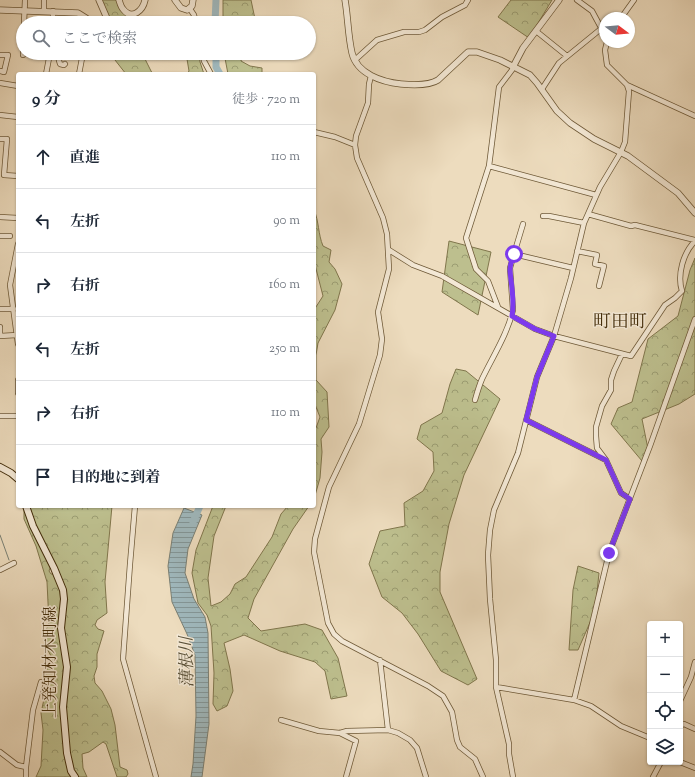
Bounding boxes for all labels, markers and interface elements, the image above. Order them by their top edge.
north arrow [599,12,635,48]
search box [16,16,316,60]
icon: search [30,27,52,49]
text: ここで検索 [62,29,137,50]
text: 9 分 [32,88,61,112]
text: 徒歩 · 720 m [232,91,300,109]
icon: ahead [32,146,54,168]
text: 直進 [70,148,100,169]
text: 110 m [271,148,300,166]
icon: left [32,210,54,232]
text: 左折 [70,212,100,233]
text: 90 m [273,212,300,230]
route start [505,245,523,263]
icon: right [32,274,54,296]
text: 右折 [70,276,100,297]
text: 160 m [269,276,300,294]
district label: 町田町 [593,310,647,336]
icon: left [32,338,54,360]
text: 左折 [70,340,100,361]
text: 250 m [269,340,300,358]
icon: right [32,402,54,424]
text: 右折 [70,404,100,425]
text: 110 m [271,404,300,422]
icon: arrive [32,466,54,488]
text: 目的地に到着 [70,468,160,489]
route end [600,544,618,562]
street label: 上発知材木町線 [40,606,63,718]
map controls [647,621,683,765]
button: + [647,621,683,657]
water label: 薄根川 [176,634,200,688]
button: − [647,657,683,693]
button: locate [647,693,683,729]
button: layers [647,729,683,765]

